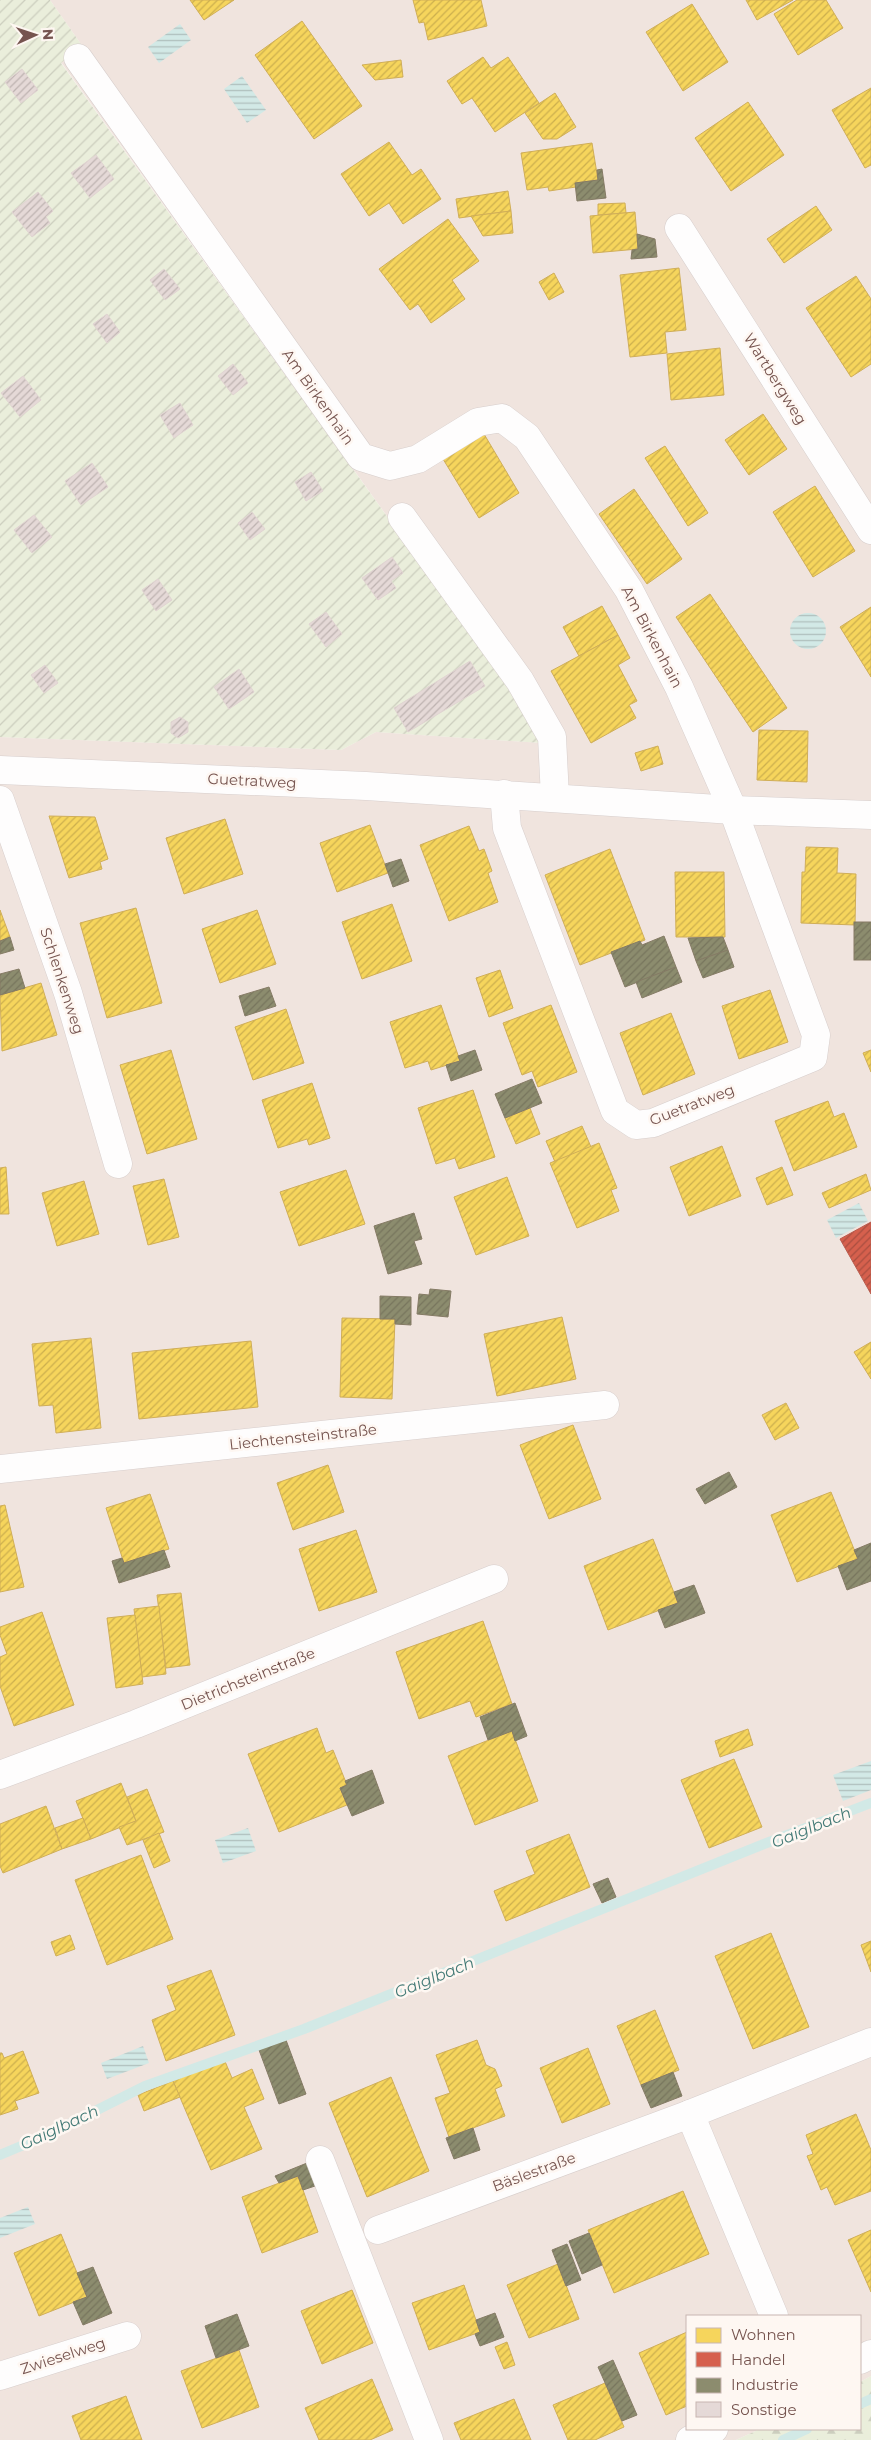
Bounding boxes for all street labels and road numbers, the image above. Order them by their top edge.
street label: Wartbergweg [740,329,811,428]
street label: Am Birkenhain [278,345,359,448]
street label: Am Birkenhain [618,582,687,691]
street label: Guetratweg [207,769,297,792]
street label: Schlenkenweg [36,925,89,1037]
street label: Guetratweg [647,1080,737,1129]
street label: Liechtensteinstraße [228,1419,378,1454]
street label: Dietrichsteinstraße [178,1643,318,1714]
street label: Bäslestraße [490,2148,578,2195]
street label: Zwieselweg [18,2333,108,2378]

